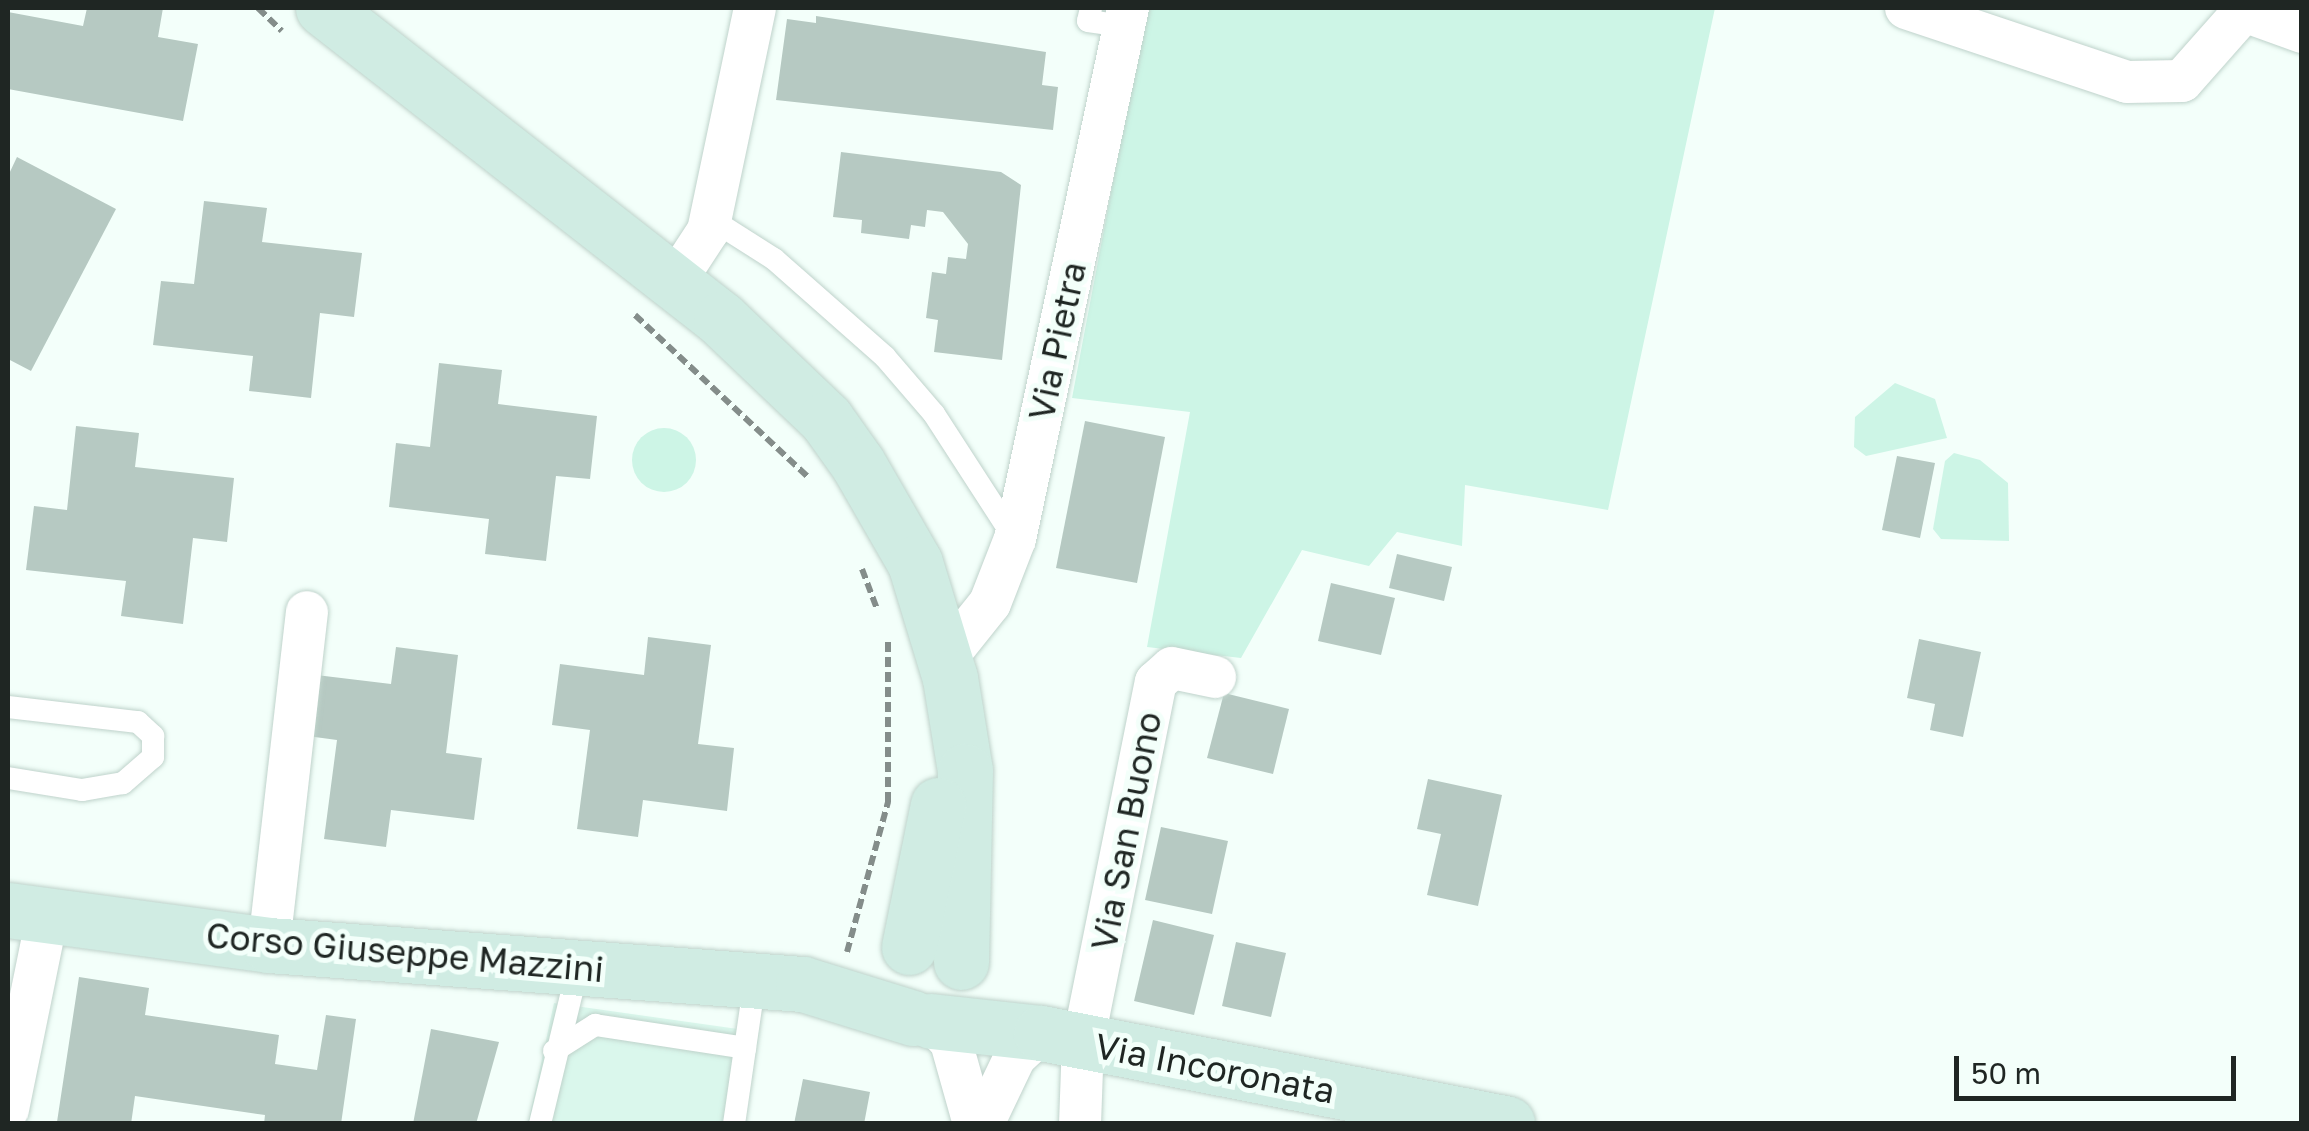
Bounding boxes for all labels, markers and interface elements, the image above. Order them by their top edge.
street label: Via Pietra [1020,258,1094,424]
street label: Via San Buono [1082,708,1170,954]
street label: Corso Giuseppe Mazzini [204,914,606,990]
street label: Via Incoronata [1092,1024,1338,1112]
scale bar [1959,1036,2242,1098]
text: 50 m [1971,1055,2041,1091]

